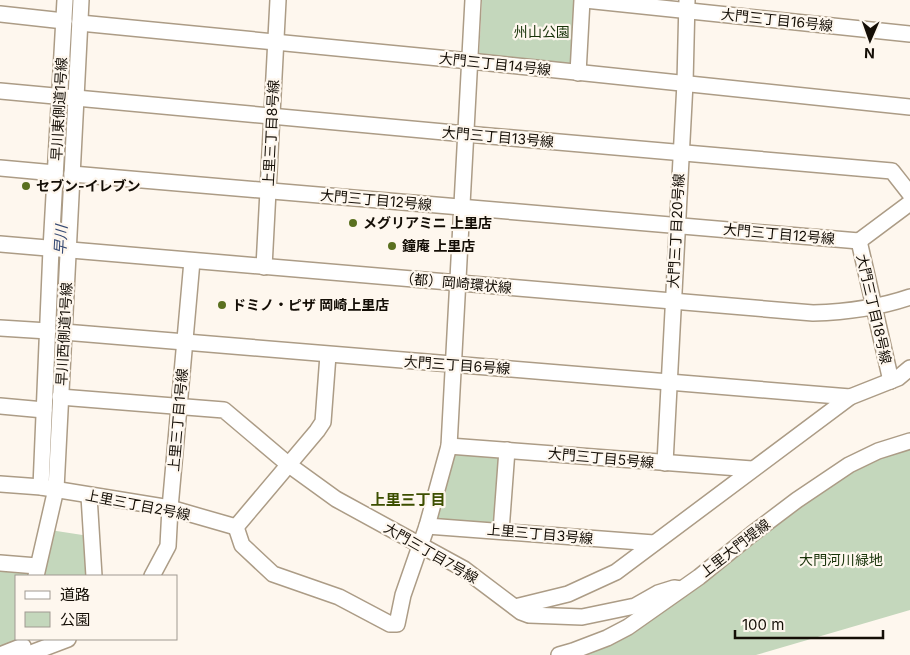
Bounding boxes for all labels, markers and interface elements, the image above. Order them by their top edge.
street label: 大門三丁目16号線 [720,5,834,34]
north arrow [845,15,895,65]
park label: 州山公園 [514,23,570,40]
text: N [864,45,875,62]
street label: 大門三丁目14号線 [438,49,552,78]
street label: 早川東側道1号線 [47,57,70,161]
street label: 上里三丁目8号線 [259,79,282,187]
street label: 大門三丁目13号線 [441,123,555,150]
street label: 大門三丁目20号線 [664,173,687,289]
place label: セブン-イレブン [36,177,141,194]
marker: セブン-イレブン [20,180,32,192]
street label: 大門三丁目12号線 [319,186,433,213]
place label: メグリアミニ 上里店 [363,214,492,231]
marker: メグリアミニ 上里店 [347,217,359,229]
street label: 大門三丁目12号線 [722,220,836,247]
water label: 早川 [50,223,71,255]
place label: 鐘庵 上里店 [402,237,475,254]
marker: 鐘庵 上里店 [386,240,398,252]
street label: 大門三丁目18号線 [854,252,895,366]
street label: （都）岡崎環状線 [400,269,513,296]
street label: 早川西側道1号線 [52,282,75,386]
place label: ドミノ・ピザ 岡崎上里店 [232,296,389,313]
marker: ドミノ・ピザ 岡崎上里店 [216,299,228,311]
street label: 大門三丁目6号線 [403,352,511,377]
street label: 上里三丁目1号線 [165,368,190,472]
street label: 大門三丁目5号線 [547,444,655,471]
street label: 上里三丁目2号線 [84,486,192,523]
district label: 上里三丁目 [370,490,446,509]
street label: 上里大門堤線 [696,515,773,580]
street label: 大門三丁目7号線 [381,519,481,586]
street label: 上里三丁目3号線 [486,520,594,547]
park label: 大門河川緑地 [799,551,883,568]
legend [15,575,178,640]
text: 道路 [60,585,90,604]
scale bar [735,608,882,640]
text: 公園 [60,610,90,629]
text: 100 m [742,615,784,634]

